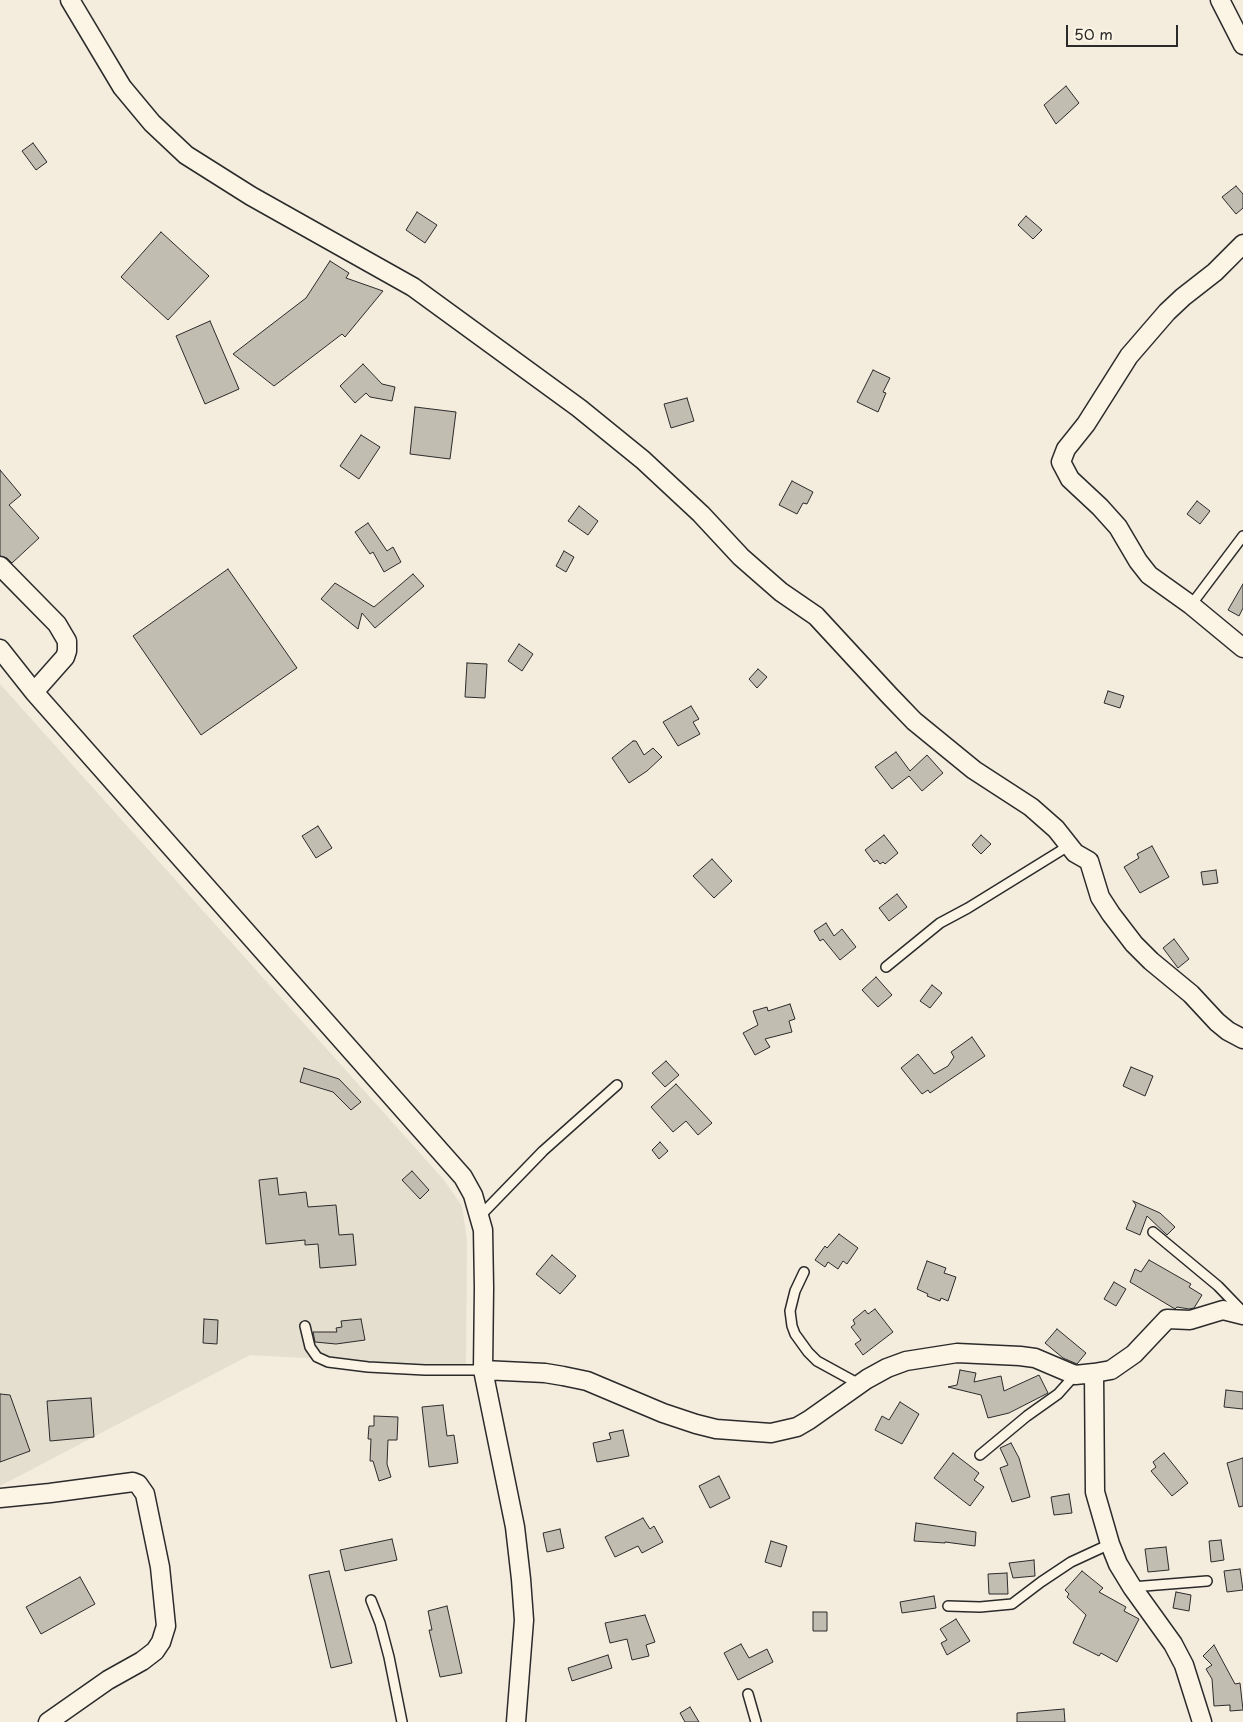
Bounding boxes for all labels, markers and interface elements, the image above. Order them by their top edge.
scale bar [1068,15,1180,47]
text: 50 m [1074,22,1113,45]

